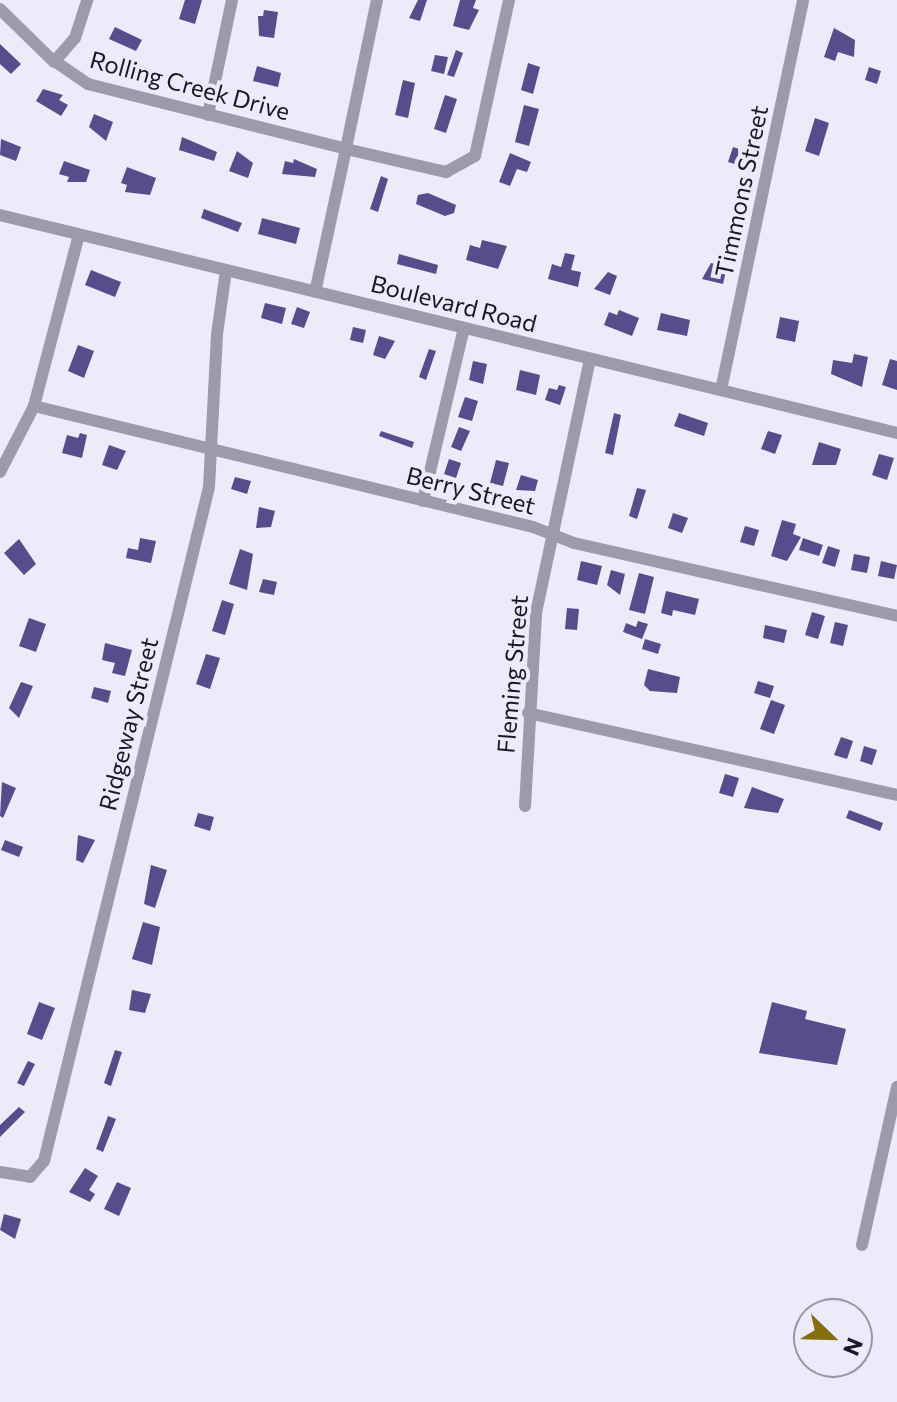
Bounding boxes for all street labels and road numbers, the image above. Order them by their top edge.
street label: Rolling Creek Drive [87,44,293,126]
street label: Timmons Street [709,102,773,280]
street label: Boulevard Road [368,268,540,338]
street label: Berry Street [403,460,539,520]
street label: Fleming Street [491,594,533,754]
street label: Ridgeway Street [93,634,163,814]

